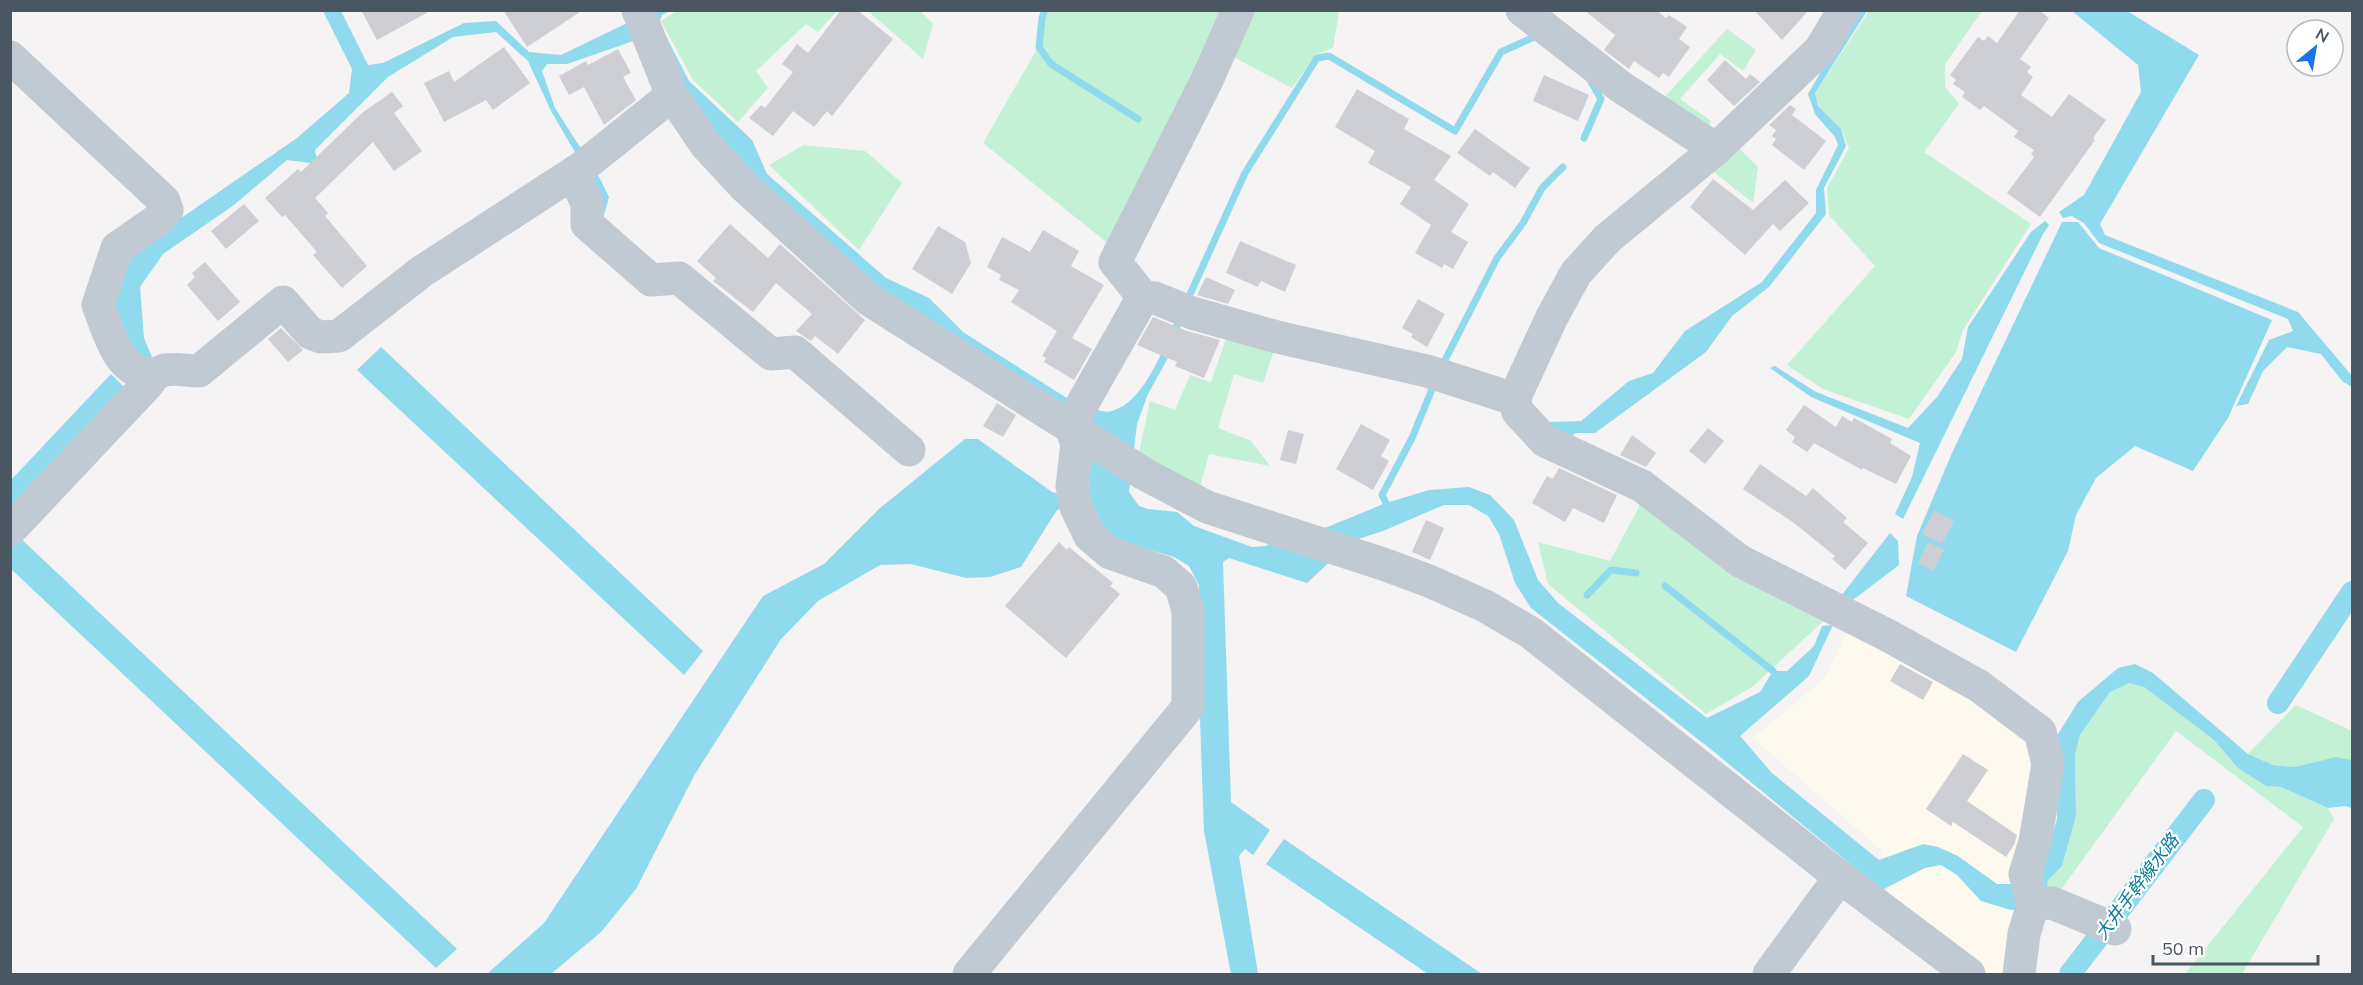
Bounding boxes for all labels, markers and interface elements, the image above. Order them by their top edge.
north arrow [2285,18,2345,78]
text: N [2312,23,2333,47]
water label: 大井手幹線水路 [2090,828,2185,944]
scale bar [2153,928,2318,966]
text: 50 m [2162,937,2204,960]

